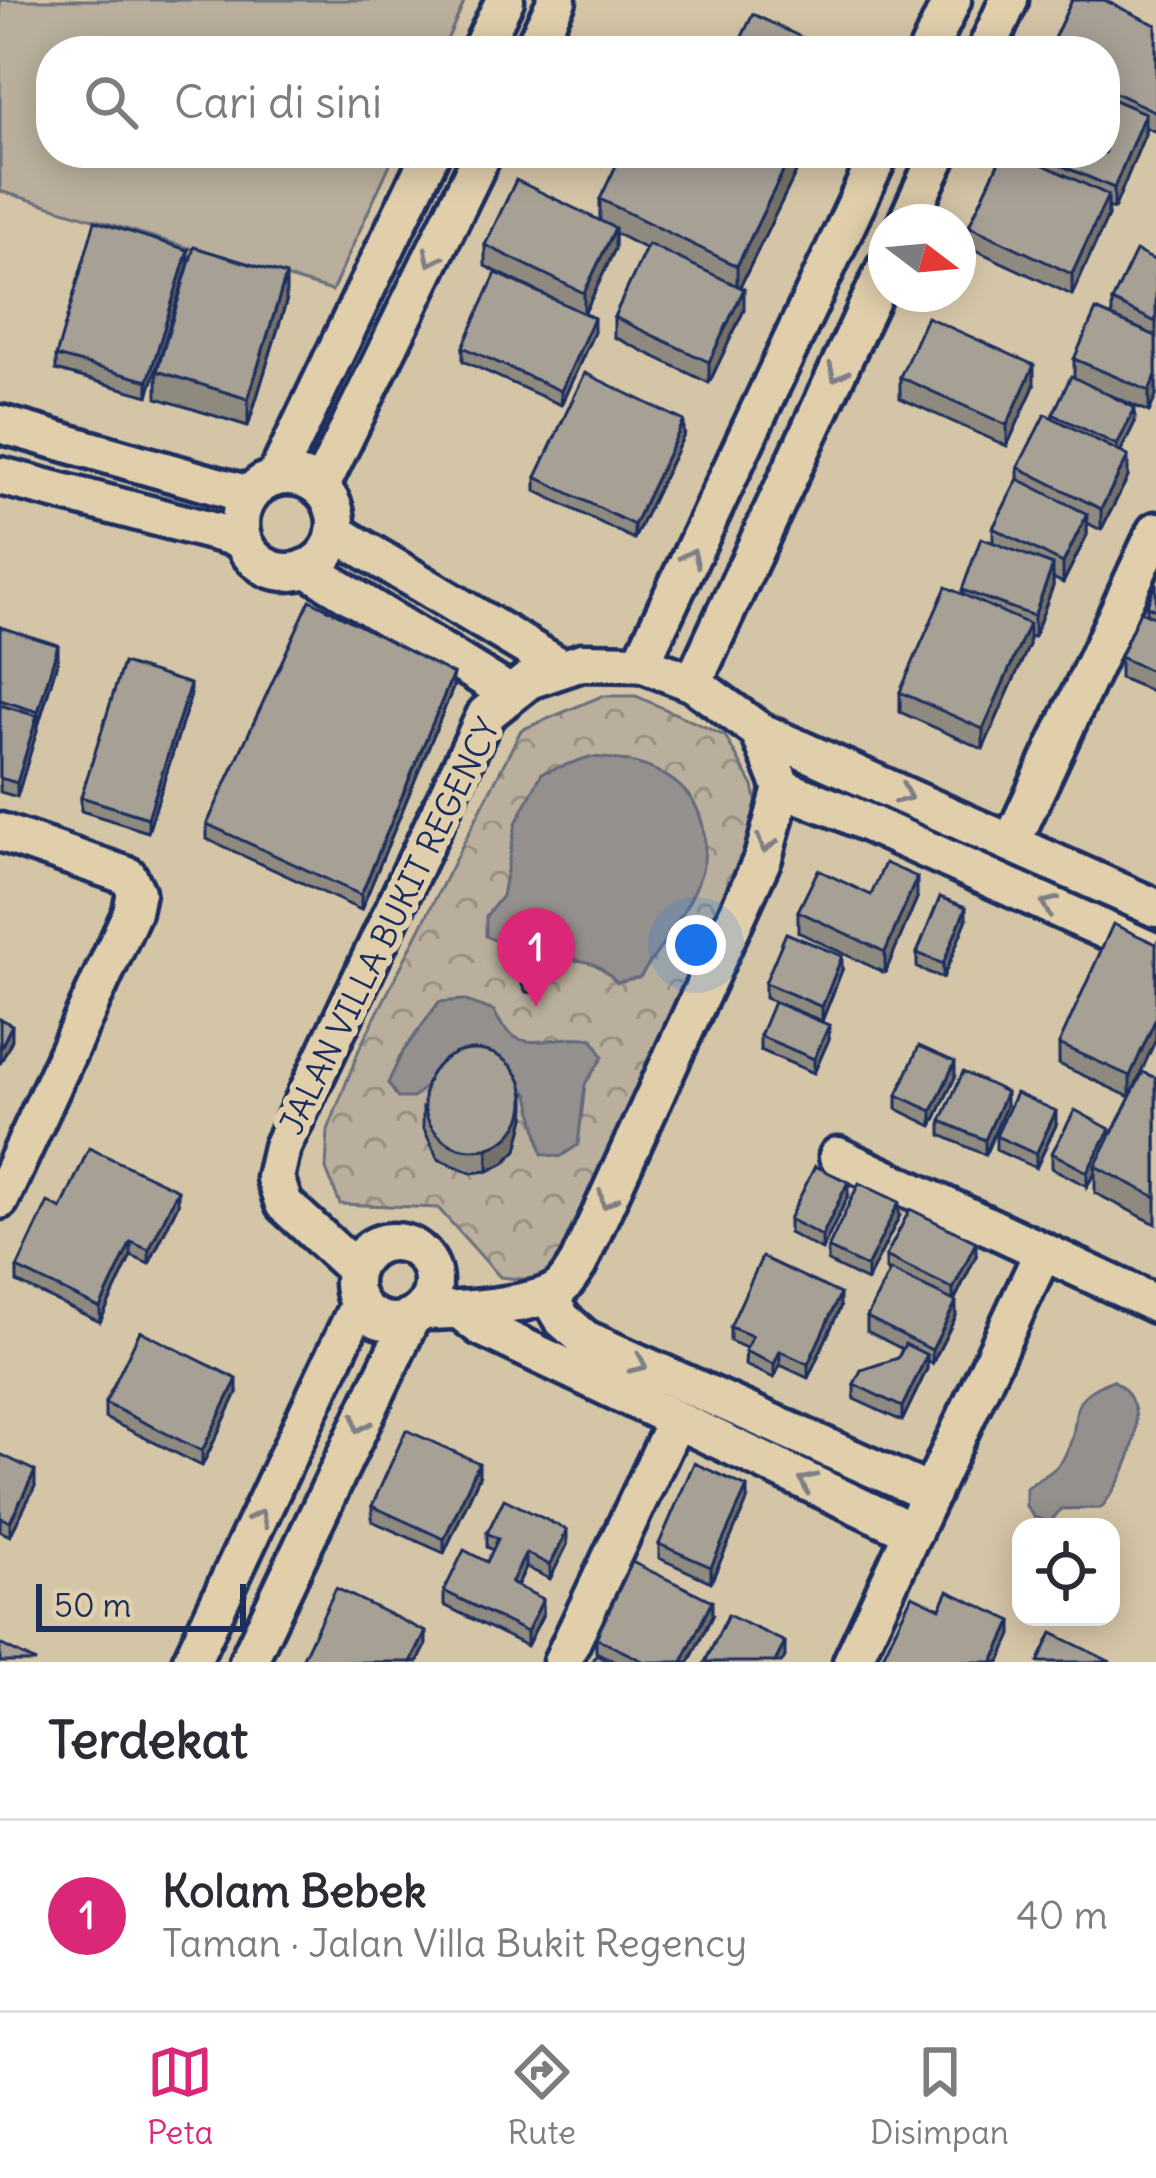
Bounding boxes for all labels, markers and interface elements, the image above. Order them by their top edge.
search box [36,36,1120,168]
icon: search [78,69,144,135]
text: Cari di sini [174,74,382,130]
north arrow [868,204,976,312]
one-way arrow [422,246,446,267]
one-way arrow [828,361,851,382]
one-way arrow [677,548,700,569]
street label: JALAN VILLA BUKIT REGENCY [270,711,508,1141]
one-way arrow [892,781,914,805]
one-way arrow [755,833,780,854]
one-way arrow [1040,896,1061,920]
pin: 1 [497,908,575,1007]
your location [666,915,726,975]
one-way arrow [598,1188,621,1209]
one-way arrow [627,1349,648,1373]
one-way arrow [351,1412,374,1433]
one-way arrow [798,1473,819,1496]
one-way arrow [245,1509,268,1530]
map controls [1012,1518,1120,1626]
button: locate [1012,1518,1120,1626]
scale bar [36,1578,246,1631]
text: 50 m [54,1584,131,1626]
text: Terdekat [48,1708,248,1772]
text: Kolam Bebek [162,1863,426,1919]
text: 1 [79,1891,95,1940]
text: 40 m [1016,1891,1108,1940]
text: Taman · Jalan Villa Bukit Regency [162,1919,747,1968]
tab: Peta [147,2039,213,2153]
tab: Rute [507,2039,576,2153]
tab: Disimpan [870,2039,1009,2153]

